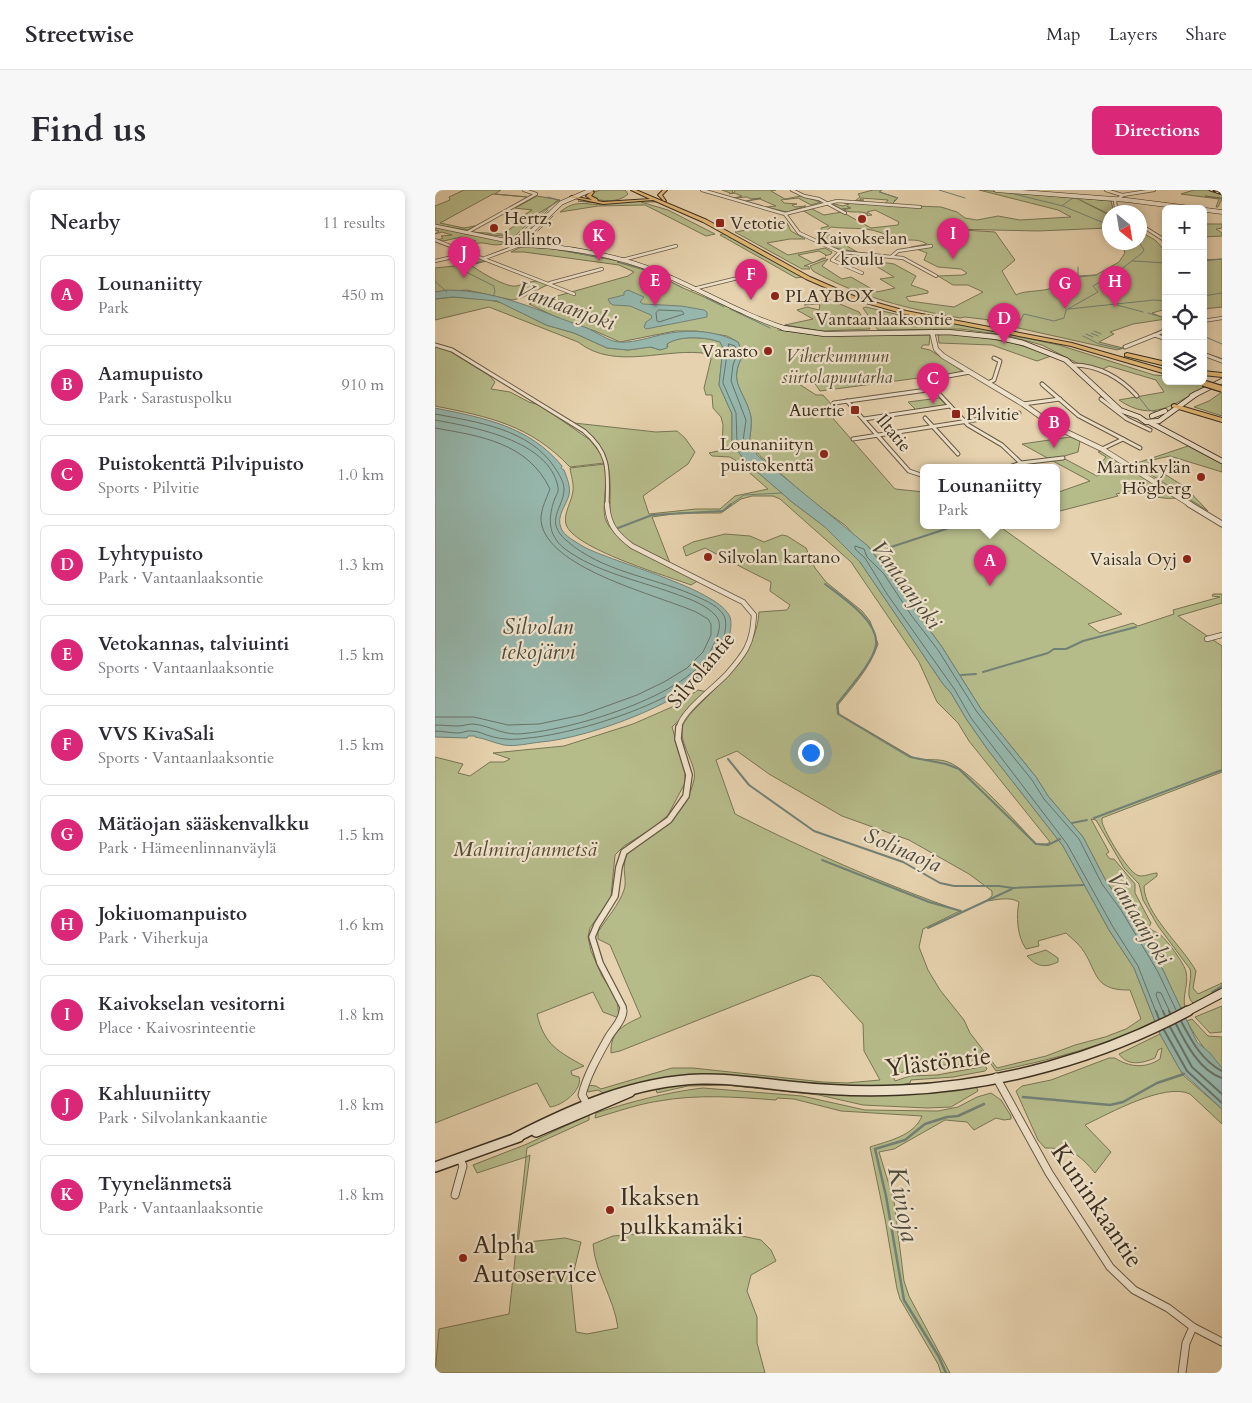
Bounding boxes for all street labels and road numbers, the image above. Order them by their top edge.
street label: Vantaanlaaksontie [815,307,953,332]
street label: Iltatie [870,409,917,458]
street label: Silvolantie [661,626,742,715]
street label: Ylästöntie [883,1039,993,1085]
street label: Kuninkaantie [1043,1137,1151,1274]

